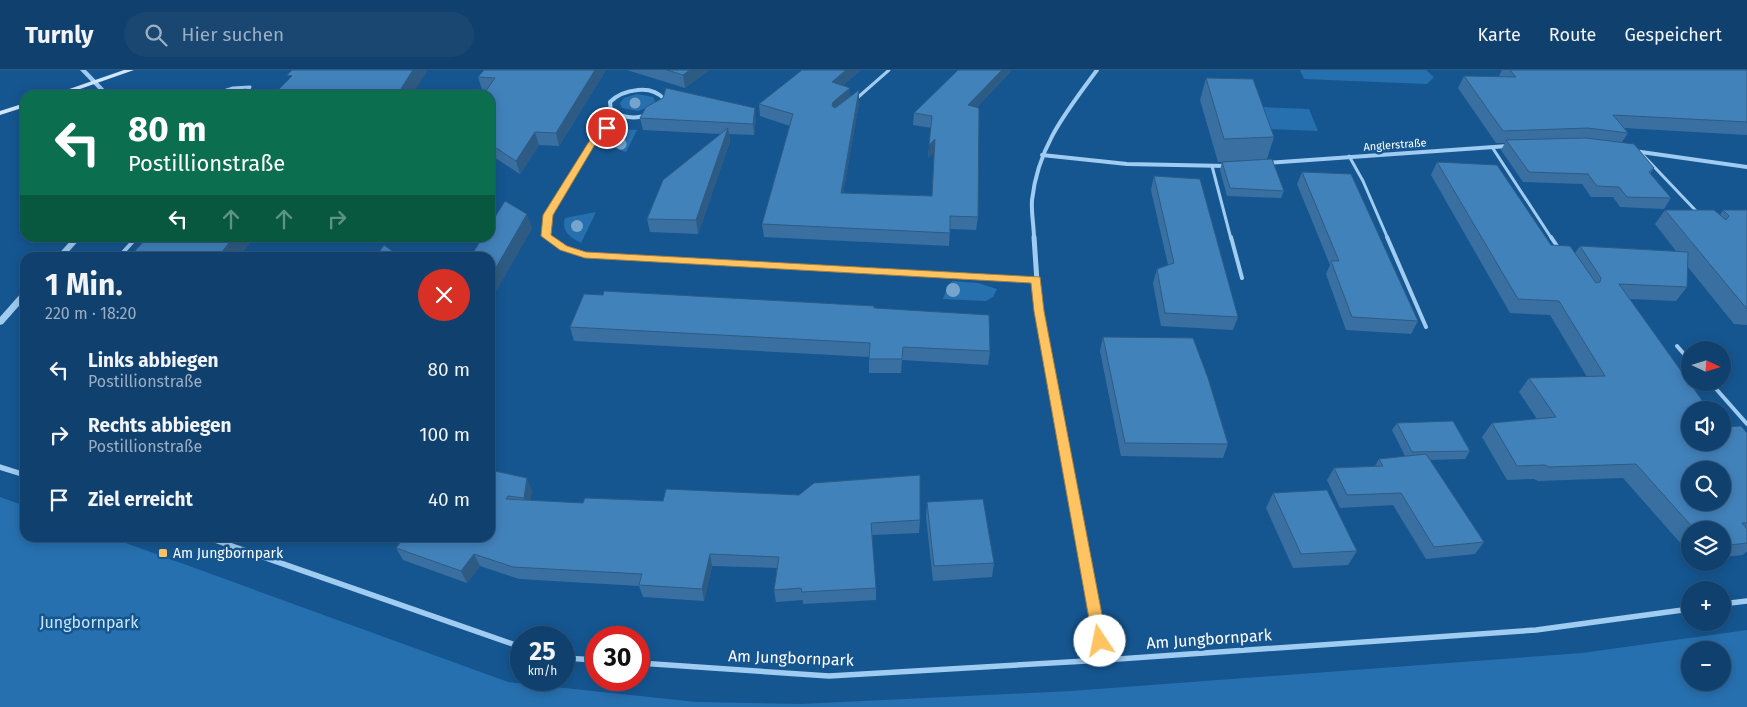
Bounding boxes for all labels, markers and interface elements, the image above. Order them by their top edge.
search box [124,12,474,57]
text: Turnly [25,21,94,49]
icon: search [142,21,170,49]
text: Hier suchen [182,23,284,46]
text: Karte [1478,24,1521,46]
text: Route [1549,24,1596,46]
text: Gespeichert [1624,24,1722,46]
pin [586,107,628,149]
text: 80 m [128,108,207,150]
icon: left [45,110,110,175]
icon: arrive [593,114,621,142]
street label: Anglerstraße [1363,136,1427,154]
text: Postillionstraße [128,150,285,177]
icon: left [164,205,192,233]
icon: ahead [217,205,245,233]
icon: ahead [270,205,298,233]
icon: right [323,205,351,233]
text: 1 Min. [45,267,123,303]
button: close [418,269,470,321]
text: 220 m · 18:20 [45,304,136,323]
north arrow [1681,341,1731,391]
map controls [1681,341,1731,691]
text: Links abbiegen [88,349,219,372]
icon: left [45,356,73,384]
text: 80 m [428,358,470,381]
text: Postillionstraße [88,372,202,391]
button: sound [1681,401,1731,451]
text: Rechts abbiegen [88,414,231,437]
icon: right [45,421,73,449]
text: 100 m [419,423,470,446]
text: Postillionstraße [88,437,202,456]
button: search [1681,461,1731,511]
icon: arrive [45,486,73,514]
text: Ziel erreicht [88,488,193,511]
text: 40 m [428,488,470,511]
button: layers [1681,521,1731,571]
place label: Am Jungbornpark [173,545,284,562]
marker: Am Jungbornpark [157,547,169,559]
button: + [1681,581,1731,631]
park label: Jungbornpark [40,613,139,632]
position arrow [1073,614,1125,666]
street label: Am Jungbornpark [1146,625,1273,653]
speed limit sign: 30 [585,626,650,691]
text: 25 [529,637,556,667]
button: − [1681,641,1731,691]
street label: Am Jungbornpark [728,646,855,670]
text: km/h [528,664,557,678]

